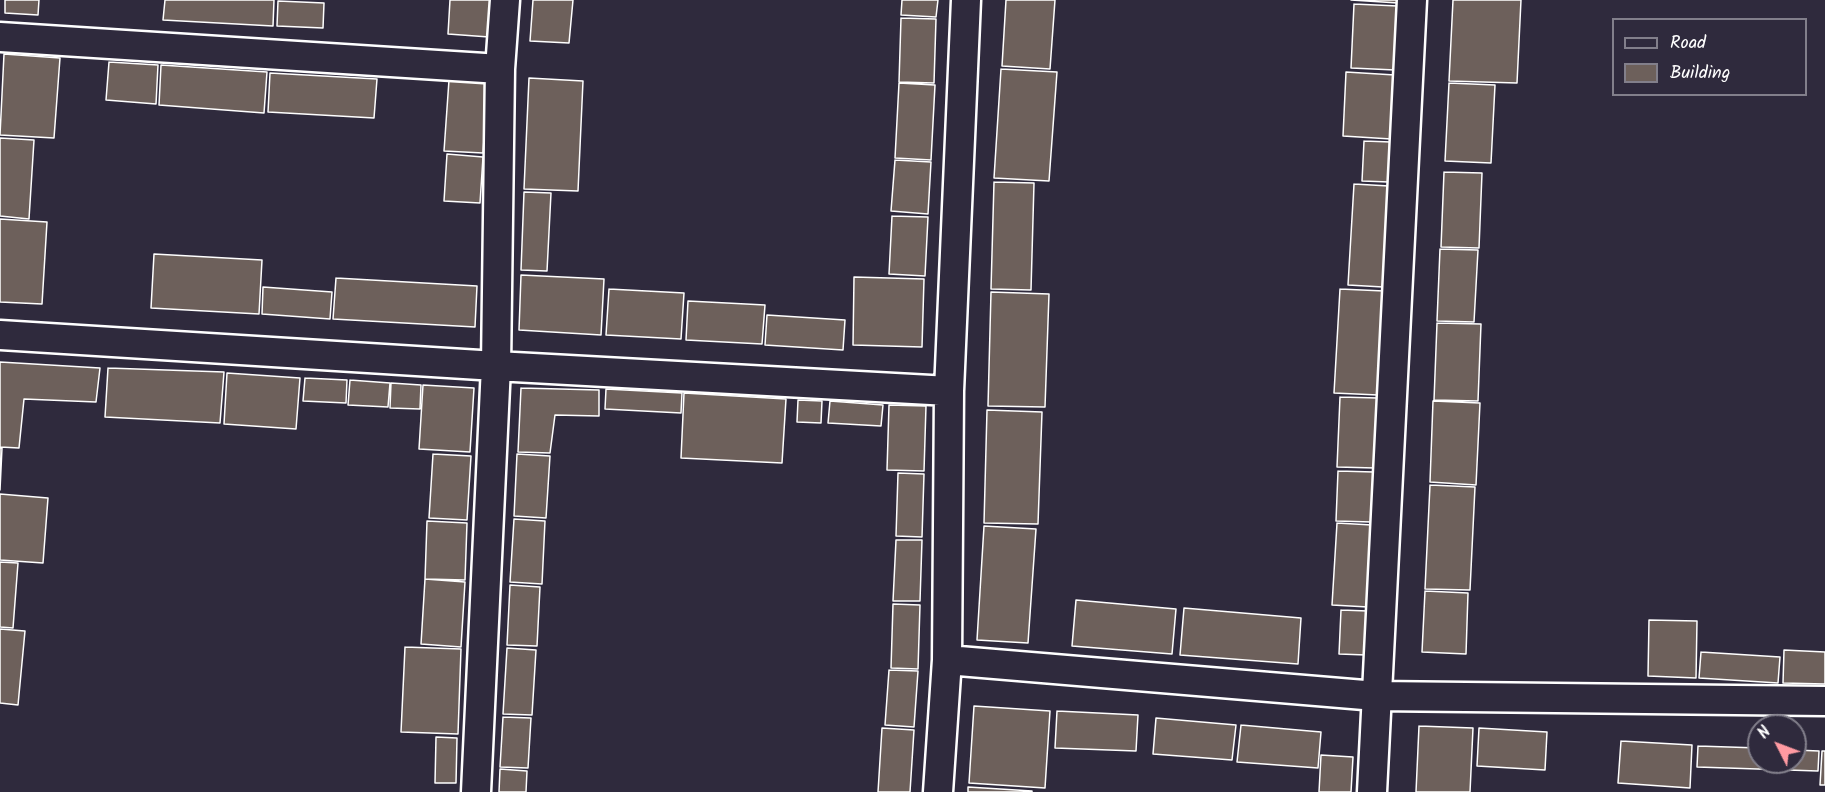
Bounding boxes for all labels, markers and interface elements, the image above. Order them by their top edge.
legend [1612,18,1807,96]
text: Road [1670,29,1706,58]
text: Building [1670,59,1730,88]
north arrow [1747,714,1807,774]
text: N [1752,721,1777,745]

